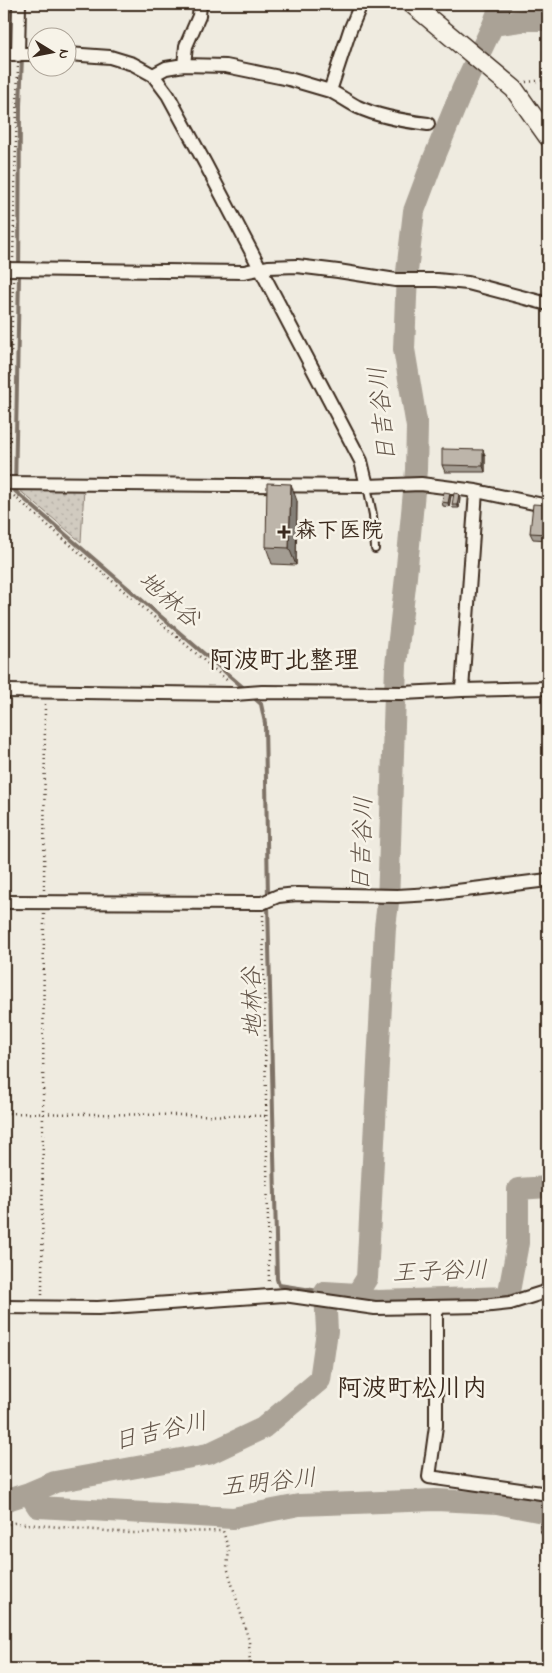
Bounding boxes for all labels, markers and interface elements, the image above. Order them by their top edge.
north arrow [28,28,78,78]
text: N [52,48,74,60]
water label: 日吉谷川 [362,364,406,464]
place label: 森下医院 [295,516,383,548]
marker: 森下医院 [277,525,291,539]
water label: 地林谷 [129,564,207,638]
district label: 阿波町北整理 [209,644,359,680]
water label: 日吉谷川 [345,795,383,893]
water label: 地林谷 [236,965,272,1038]
water label: 王子谷川 [391,1254,489,1292]
district label: 阿波町松川内 [337,1372,487,1408]
water label: 日吉谷川 [110,1405,212,1461]
water label: 五明谷川 [219,1462,319,1506]

